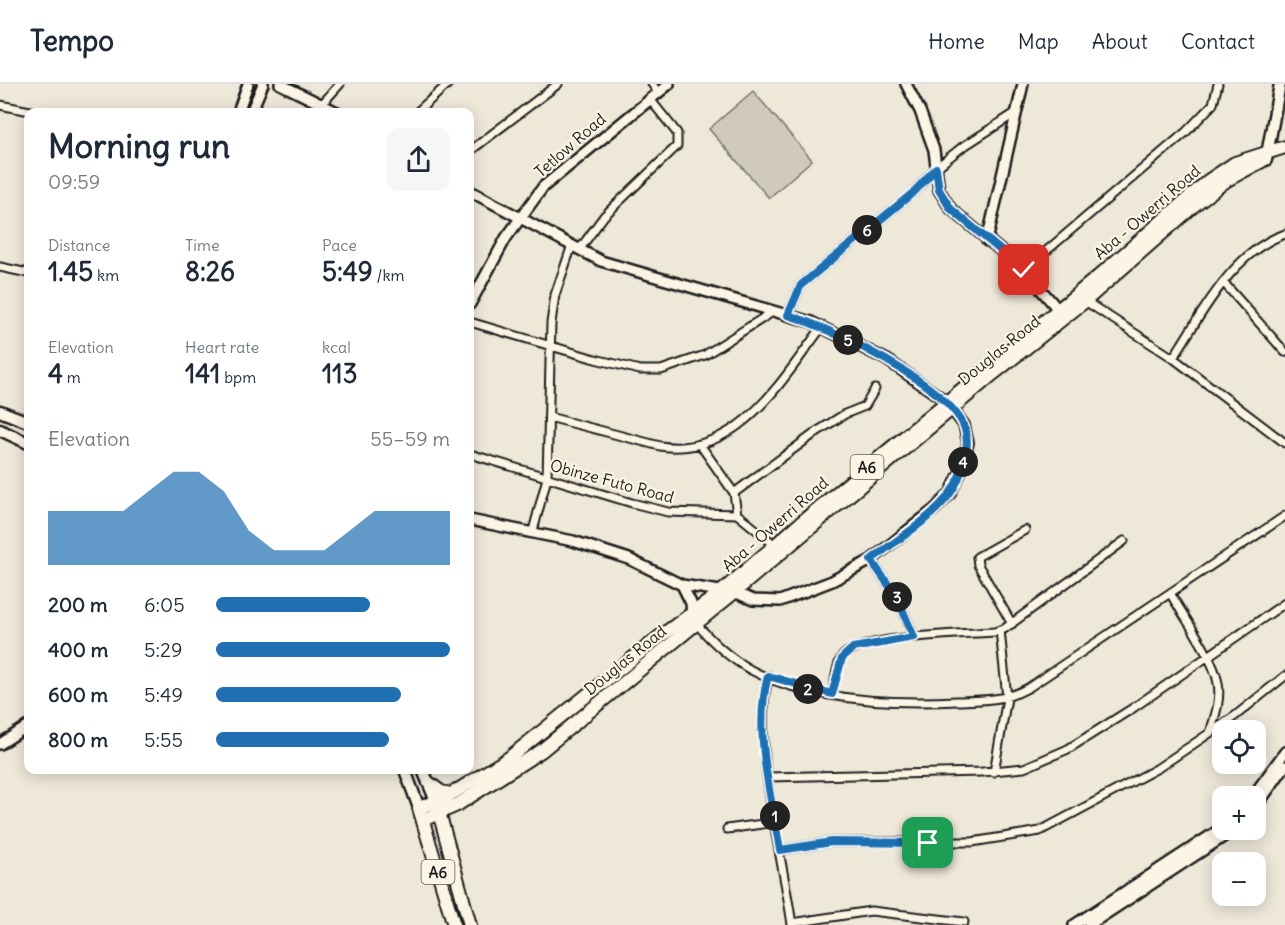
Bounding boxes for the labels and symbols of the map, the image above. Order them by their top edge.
street label: Tetlow Road [530,109,610,181]
street label: Aba - Owerri Road [1090,160,1204,264]
pin: 6 [852,215,882,245]
pin [998,244,1049,295]
street label: Douglas Road [954,311,1044,389]
pin: 5 [833,325,863,355]
pin: 4 [948,447,978,477]
street label: Obinze Futo Road [548,455,676,507]
road number: A6 [850,455,884,479]
street label: Aba - Owerri Road [718,472,832,576]
pin: 3 [882,582,912,612]
street label: Douglas Road [580,621,670,699]
pin: 2 [793,674,823,704]
pin: 1 [760,801,790,831]
pin [902,817,953,868]
road number: A6 [422,860,454,884]

